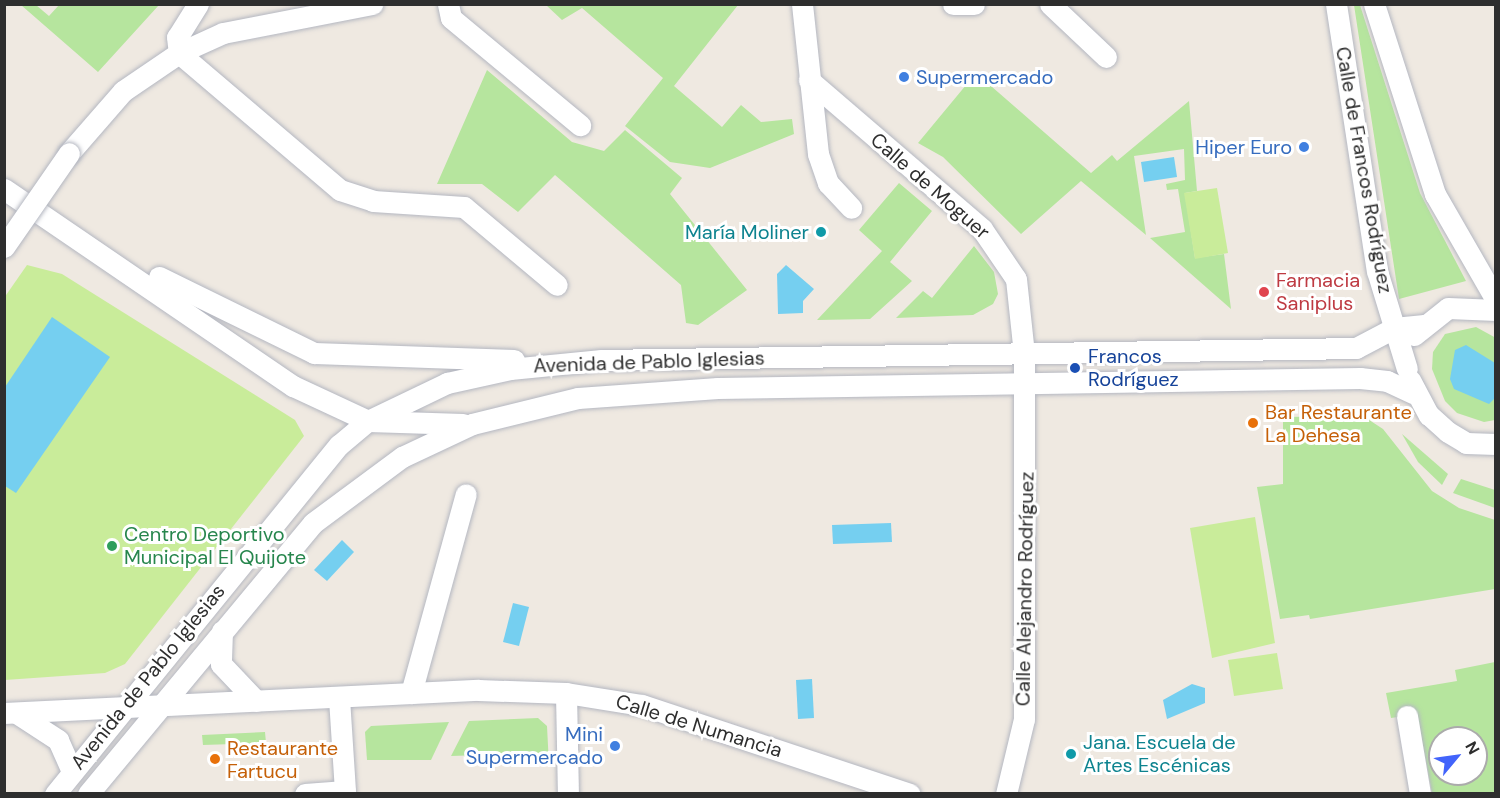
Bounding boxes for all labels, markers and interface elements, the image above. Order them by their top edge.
street label: Calle de Francos Rodríguez [1330,45,1398,295]
place label: Supermercado [916,65,1053,89]
marker: Supermercado [897,70,911,84]
street label: Calle de Moguer [866,128,994,244]
place label: Hiper Euro [1195,135,1292,159]
marker: Hiper Euro [1297,140,1311,154]
place label: María Moliner [685,220,809,244]
marker: María Moliner [814,225,828,239]
place label: Farmacia Saniplus [1276,268,1360,315]
marker: Farmacia Saniplus [1257,285,1271,299]
place label: Francos Rodríguez [1088,344,1179,391]
street label: Avenida de Pablo Iglesias [533,346,765,378]
marker: Francos Rodríguez [1066,359,1084,377]
place label: Bar Restaurante La Dehesa [1265,400,1412,447]
marker: Bar Restaurante La Dehesa [1246,416,1260,430]
street label: Calle Alejandro Rodríguez [1011,472,1039,706]
place label: Centro Deportivo Municipal El Quijote [124,522,306,569]
marker: Centro Deportivo Municipal El Quijote [105,539,119,553]
street label: Avenida de Pablo Iglesias [66,579,230,775]
street label: Calle de Numancia [613,689,785,763]
place label: Mini Supermercado [466,722,603,769]
north arrow [1428,726,1488,786]
place label: Jana. Escuela de Artes Escénicas [1083,730,1236,777]
place label: Restaurante Fartucu [227,736,338,783]
text: N [1460,738,1484,758]
marker: Mini Supermercado [608,739,622,753]
marker: Jana. Escuela de Artes Escénicas [1064,747,1078,761]
marker: Restaurante Fartucu [208,752,222,766]

